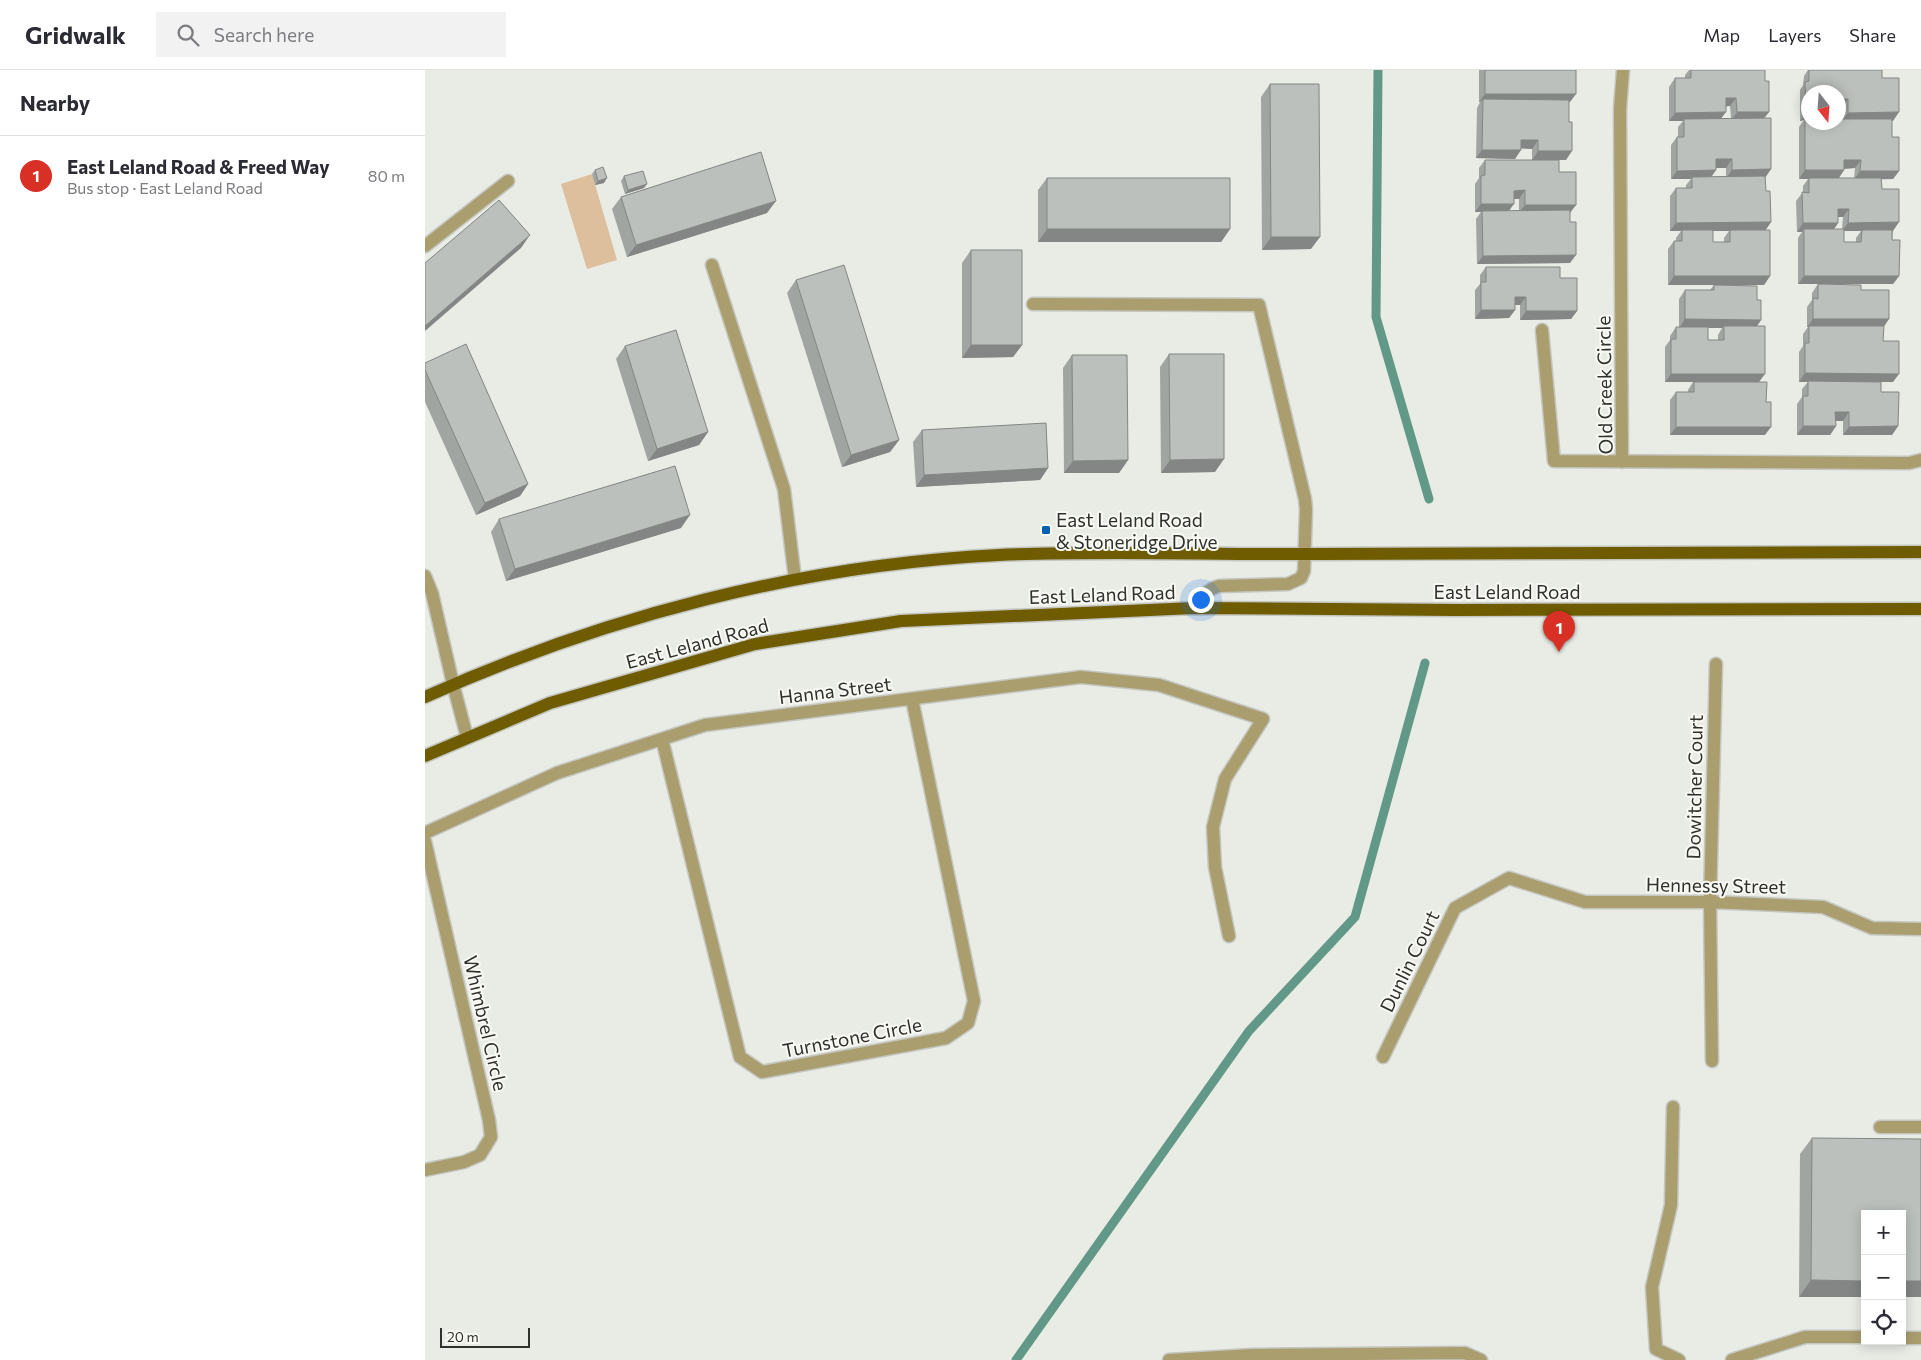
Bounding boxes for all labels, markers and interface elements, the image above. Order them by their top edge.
search box [156,12,506,57]
text: Gridwalk [25,20,126,49]
icon: search [174,21,202,49]
text: Search here [214,23,314,46]
text: Map [1703,24,1740,46]
text: Layers [1768,24,1821,46]
text: Share [1849,24,1896,46]
north arrow [1801,85,1846,130]
text: Nearby [20,90,90,115]
text: East Leland Road & Freed Way [67,155,330,178]
text: 1 [32,166,40,185]
text: 80 m [368,166,405,185]
text: Bus stop · East Leland Road [67,178,263,197]
street label: Old Creek Circle [1591,315,1617,455]
place label: East Leland Road & Stoneridge Drive [1056,508,1218,553]
marker: East Leland Road & Stoneridge Drive [1040,524,1052,536]
street label: East Leland Road [1028,580,1176,608]
street label: East Leland Road [1434,580,1580,603]
your location [1188,587,1214,613]
pin: 1 [1543,611,1575,652]
street label: East Leland Road [623,613,771,673]
street label: Hanna Street [777,672,893,708]
street label: Dowitcher Court [1681,714,1707,860]
street label: Hennessy Street [1646,872,1787,898]
street label: Dunlin Court [1375,906,1444,1016]
street label: Whimbrel Circle [459,953,513,1093]
street label: Turnstone Circle [780,1012,924,1062]
map controls [1861,1210,1906,1345]
button: + [1861,1210,1906,1255]
button: − [1861,1255,1906,1300]
button: locate [1861,1300,1906,1345]
scale bar [440,1325,530,1348]
text: 20 m [447,1328,479,1345]

